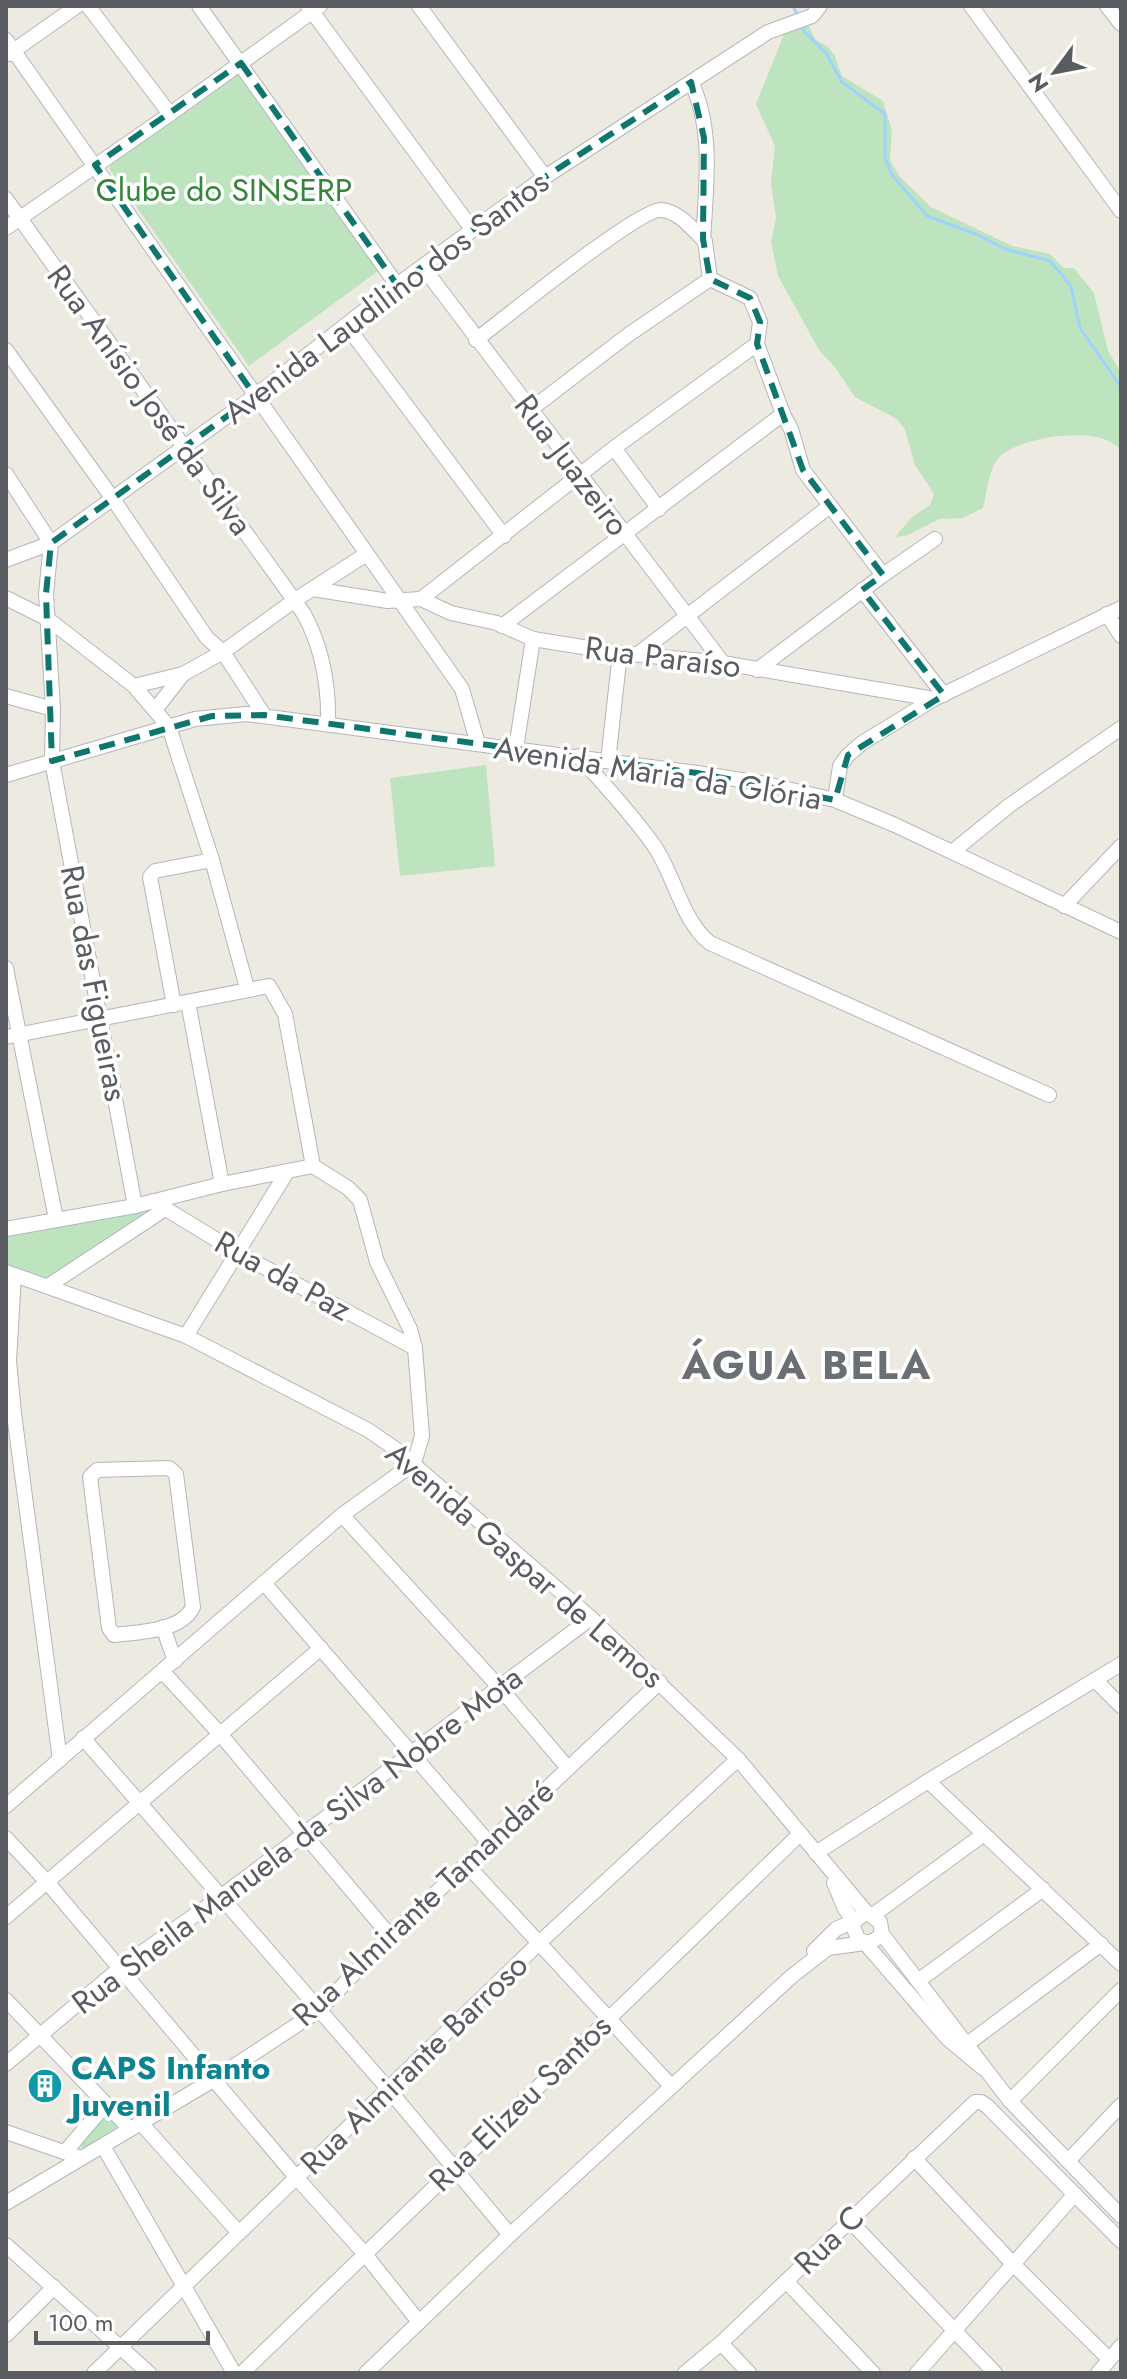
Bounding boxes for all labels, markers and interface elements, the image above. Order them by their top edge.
north arrow [1015,32,1095,112]
text: N [1020,67,1056,98]
street label: Avenida Laudilino dos Santos [214,159,558,435]
park label: Clube do SINSERP [96,167,352,213]
street label: Rua Anísio José da Silva [36,255,264,545]
street label: Rua Juazeiro [504,385,640,545]
street label: Rua Paraíso [582,625,744,689]
street label: Avenida Maria da Glória [491,724,825,822]
street label: Rua das Figueiras [49,861,139,1105]
street label: Rua da Paz [206,1220,360,1333]
district label: ÁGUA BELA [681,1336,932,1394]
street label: Avenida Gaspar de Lemos [376,1431,674,1699]
street label: Rua Sheila Manuela da Silva Nobre Mota [62,1655,532,2025]
street label: Rua Almirante Tamandaré [282,1769,564,2037]
street label: Rua Almirante Barroso [290,1943,538,2185]
street label: Rua Elizeu Santos [418,2004,622,2202]
place label: CAPS Infanto Juvenil [65,2045,270,2128]
building icon: CAPS Infanto Juvenil [26,2067,64,2105]
street label: Rua C [784,2195,874,2285]
scale bar [36,2295,208,2345]
text: 100 m [48,2305,114,2340]

